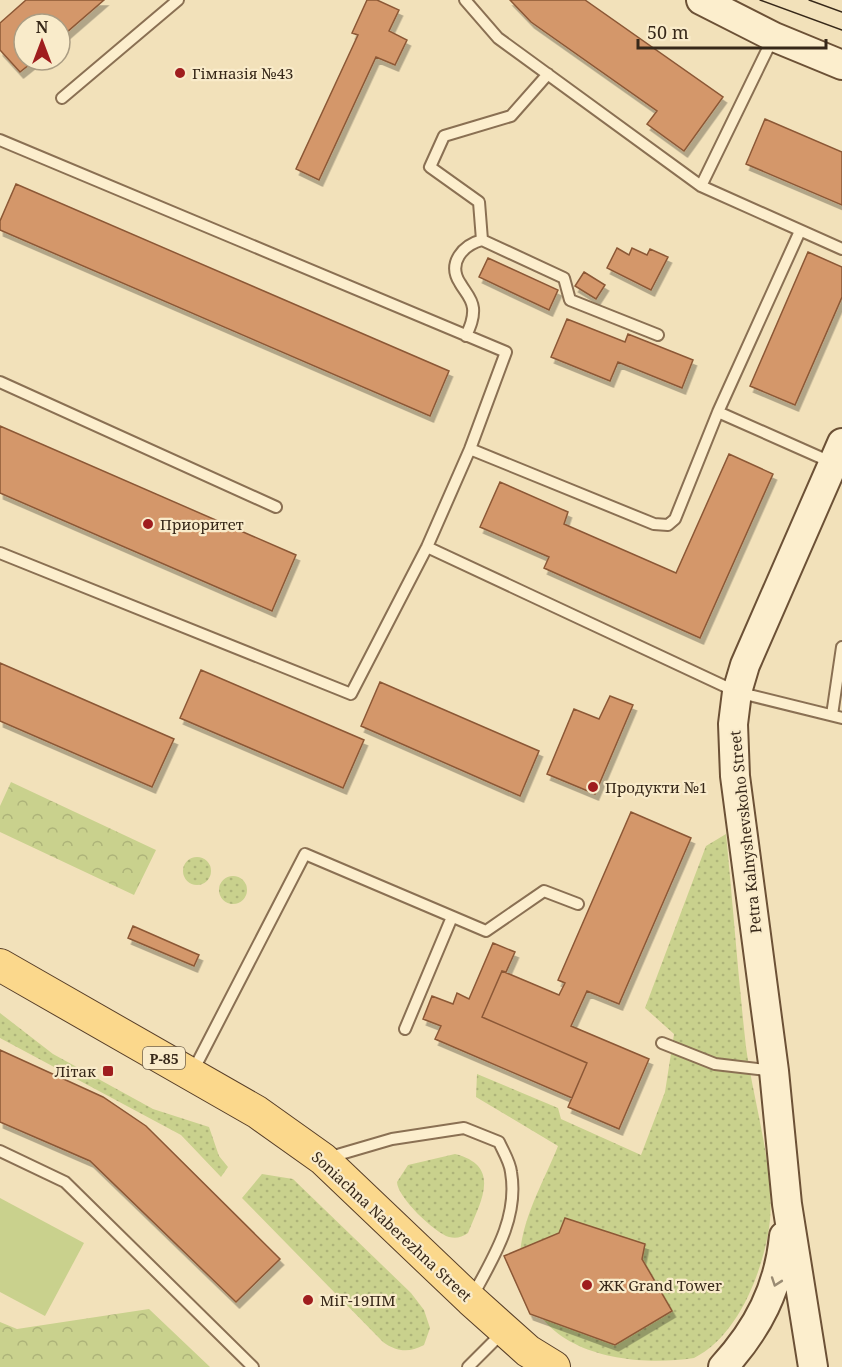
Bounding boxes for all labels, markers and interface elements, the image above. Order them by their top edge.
north arrow [12,12,72,72]
scale bar [638,12,826,50]
text: N [36,16,49,38]
text: 50 m [647,20,689,44]
place label: Гімназія №43 [192,63,294,83]
marker: Гімназія №43 [173,66,187,80]
place label: Приоритет [160,514,244,534]
marker: Приоритет [141,517,155,531]
street label: Petra Kalnyshevskoho Street [724,730,766,934]
place label: Продукти №1 [605,777,707,797]
marker: Продукти №1 [586,780,600,794]
road number: Р-85 [143,1047,185,1069]
place label: Літак [54,1061,96,1081]
marker: Літак [101,1064,115,1078]
street label: Soniachna Naberezhna Street [308,1146,476,1306]
place label: ЖК Grand Tower [598,1275,722,1295]
one-way arrow [770,1277,783,1287]
marker: ЖК Grand Tower [580,1278,594,1292]
place label: МіГ-19ПМ [320,1290,396,1310]
marker: МіГ-19ПМ [301,1293,315,1307]

